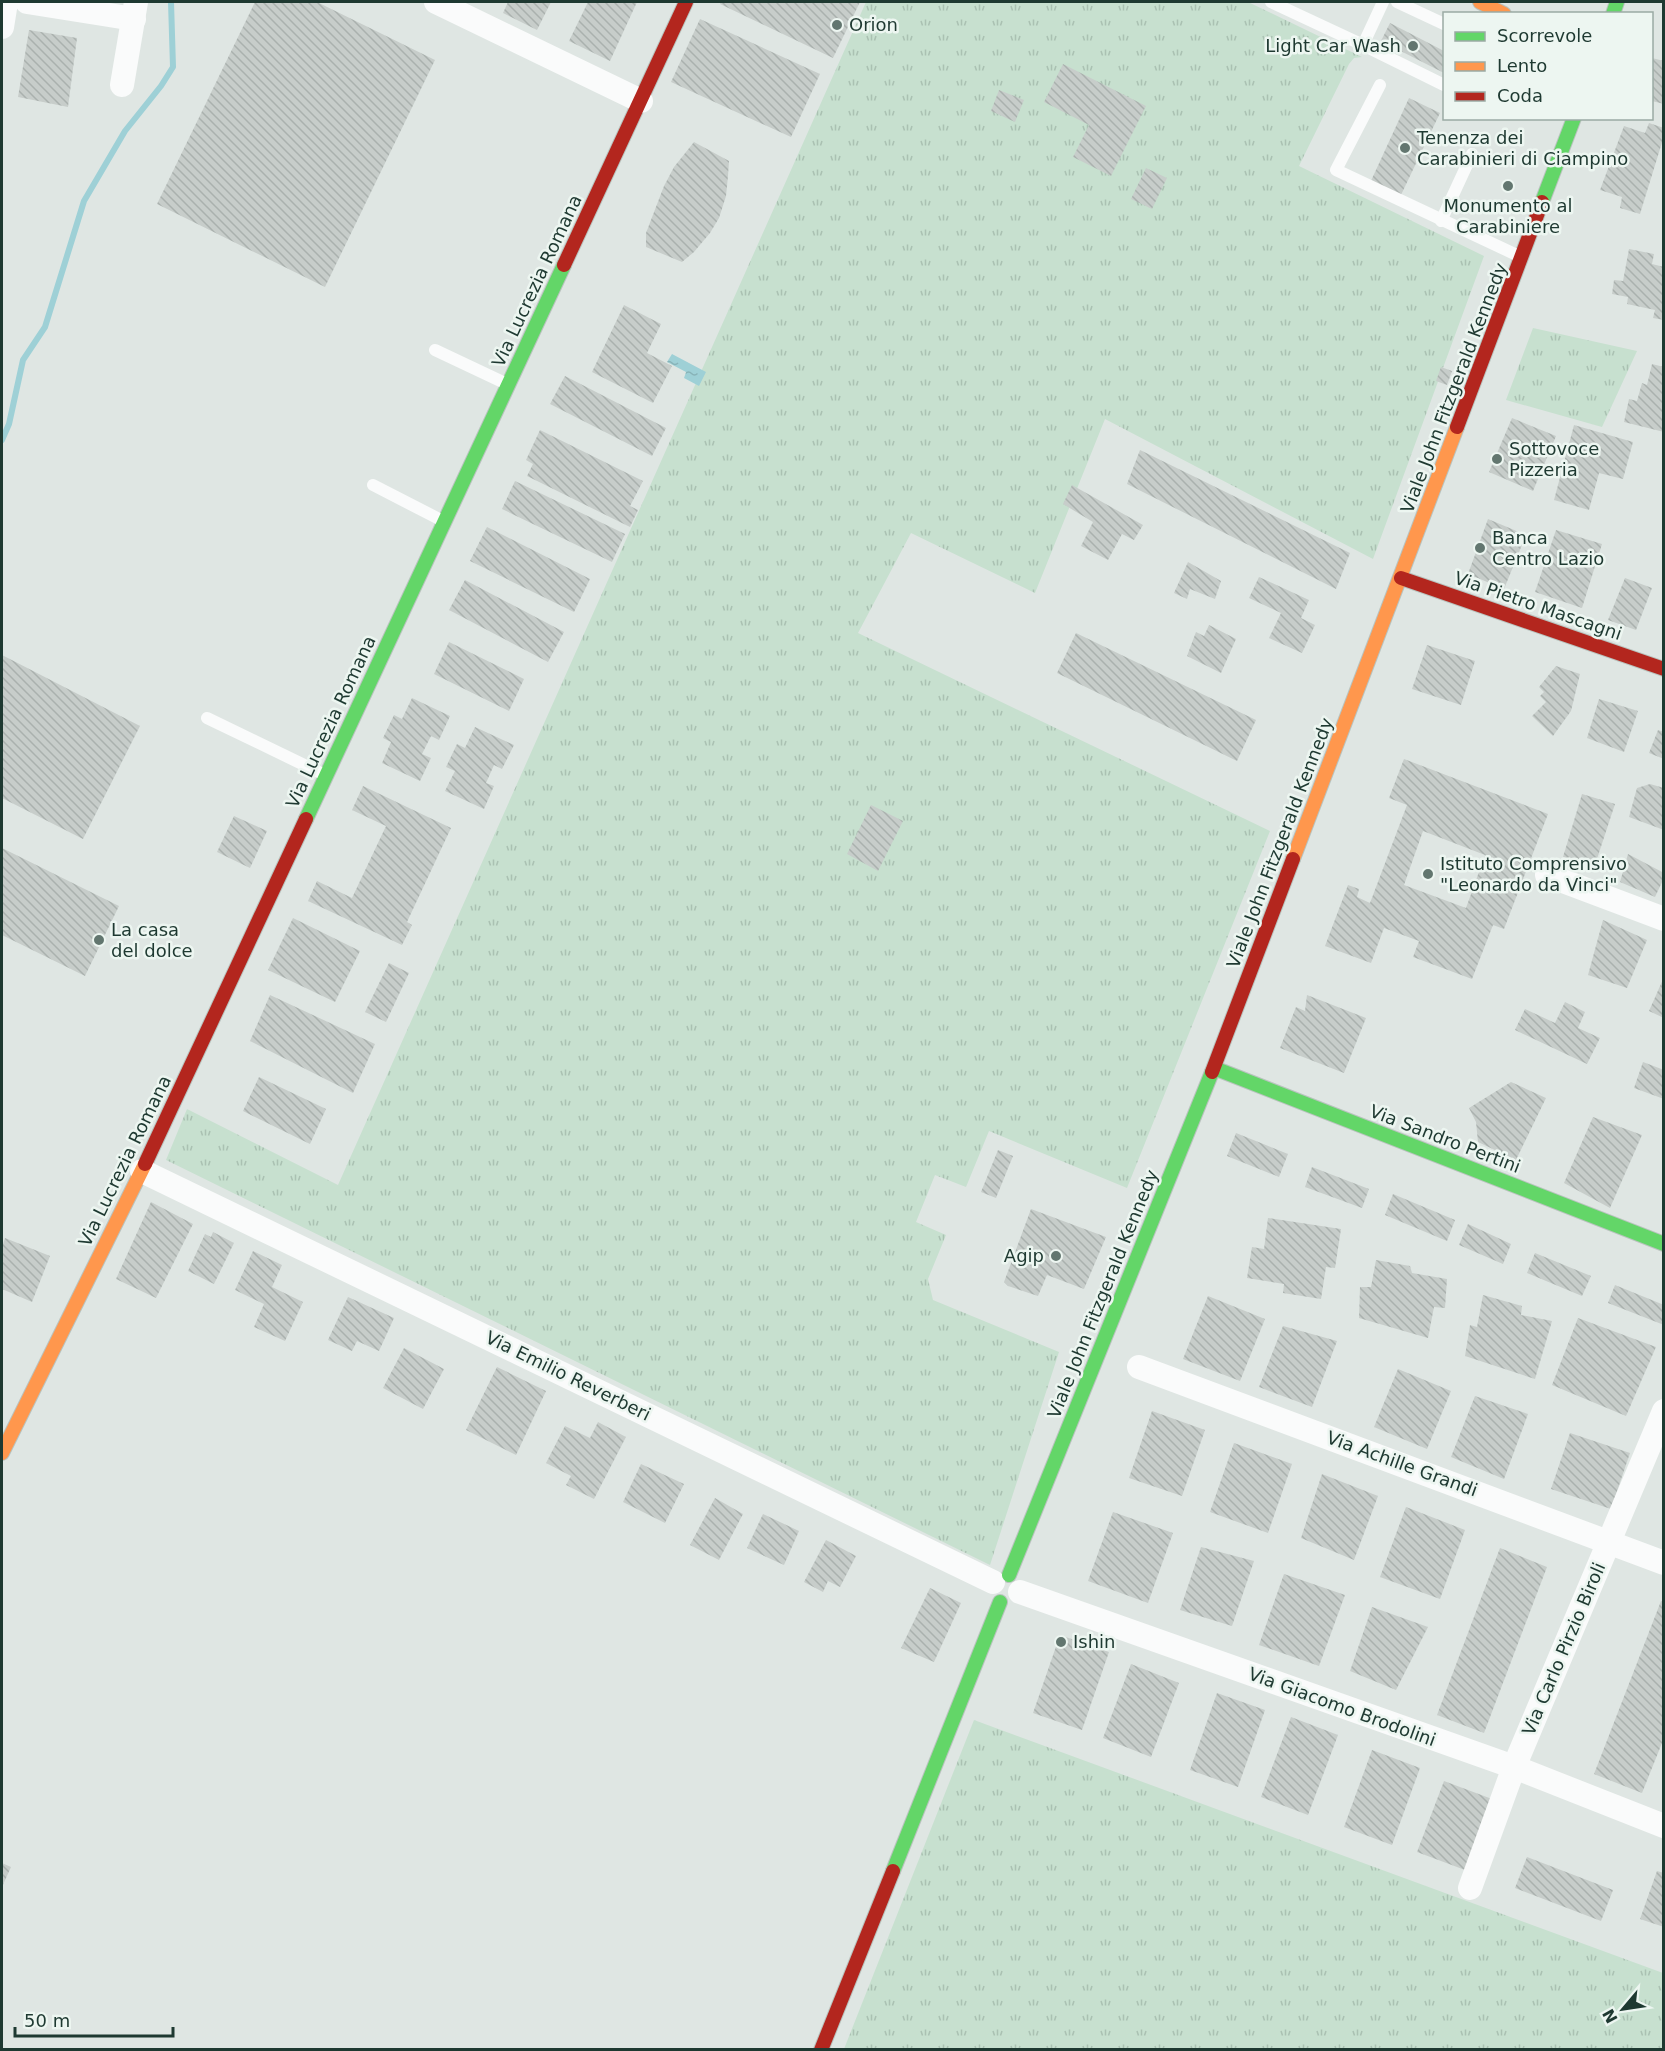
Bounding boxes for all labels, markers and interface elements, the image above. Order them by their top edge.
legend [1443,12,1653,120]
place label: Orion [849,14,898,35]
marker: Orion [830,18,844,32]
text: Scorrevole [1497,25,1592,46]
place label: Light Car Wash [1265,35,1401,56]
marker: Light Car Wash [1406,39,1420,53]
text: Lento [1497,55,1547,76]
text: Coda [1497,85,1543,106]
place label: Tenenza dei Carabinieri di Ciampino [1416,127,1628,169]
marker: Tenenza dei Carabinieri di Ciampino [1398,141,1412,155]
marker: Monumento al Carabiniere [1501,179,1515,193]
street label: Via Lucrezia Romana [487,191,586,370]
place label: Monumento al Carabiniere [1443,195,1573,237]
street label: Viale John Fitzgerald Kennedy [1396,259,1511,516]
place label: Sottovoce Pizzeria [1509,438,1599,480]
marker: Sottovoce Pizzeria [1490,452,1504,466]
place label: Banca Centro Lazio [1492,527,1604,569]
marker: Banca Centro Lazio [1473,541,1487,555]
street label: Via Pietro Mascagni [1452,567,1625,644]
street label: Via Lucrezia Romana [281,632,380,811]
street label: Viale John Fitzgerald Kennedy [1222,714,1337,971]
place label: Istituto Comprensivo "Leonardo da Vinci" [1440,853,1627,895]
marker: Istituto Comprensivo "Leonardo da Vinci" [1421,867,1435,881]
place label: La casa del dolce [111,919,193,961]
marker: La casa del dolce [92,933,106,947]
street label: Via Lucrezia Romana [74,1072,175,1250]
street label: Via Sandro Pertini [1367,1100,1524,1177]
street label: Viale John Fitzgerald Kennedy [1043,1166,1162,1421]
place label: Agip [1004,1245,1044,1266]
marker: Agip [1049,1249,1063,1263]
street label: Via Emilio Reverberi [482,1326,654,1425]
street label: Via Achille Grandi [1324,1426,1480,1501]
street label: Via Carlo Pirzio Biroli [1518,1559,1610,1738]
place label: Ishin [1073,1631,1116,1652]
marker: Ishin [1054,1635,1068,1649]
street label: Via Giacomo Brodolini [1246,1663,1439,1750]
north arrow [1593,1979,1653,2039]
scale bar [15,2000,172,2038]
text: N [1599,2006,1622,2026]
text: 50 m [24,2010,70,2031]

